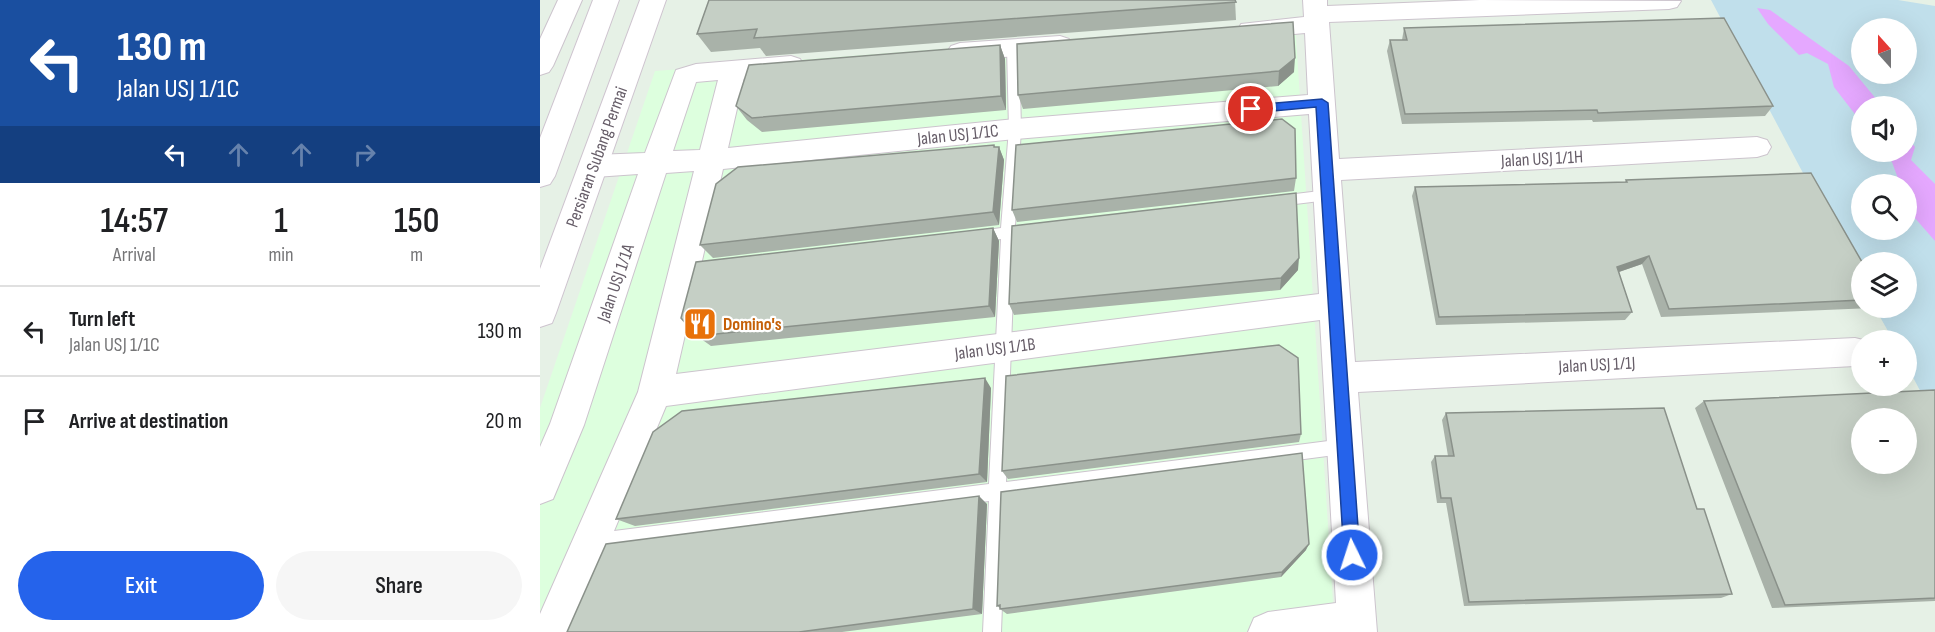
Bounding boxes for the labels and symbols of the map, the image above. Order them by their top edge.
north arrow [1851,18,1917,84]
pin [1225,83,1276,134]
street label: Persiaran Subang Permai [562,84,632,230]
street label: Jalan USJ 1/1C [915,120,1000,150]
street label: Jalan USJ 1/1H [1499,146,1584,172]
street label: Jalan USJ 1/1A [593,241,639,326]
restaurant icon: Domino's [682,306,718,342]
place label: Domino's [723,314,782,335]
street label: Jalan USJ 1/1B [952,334,1037,364]
street label: Jalan USJ 1/1J [1557,352,1636,378]
position arrow [1320,523,1384,587]

